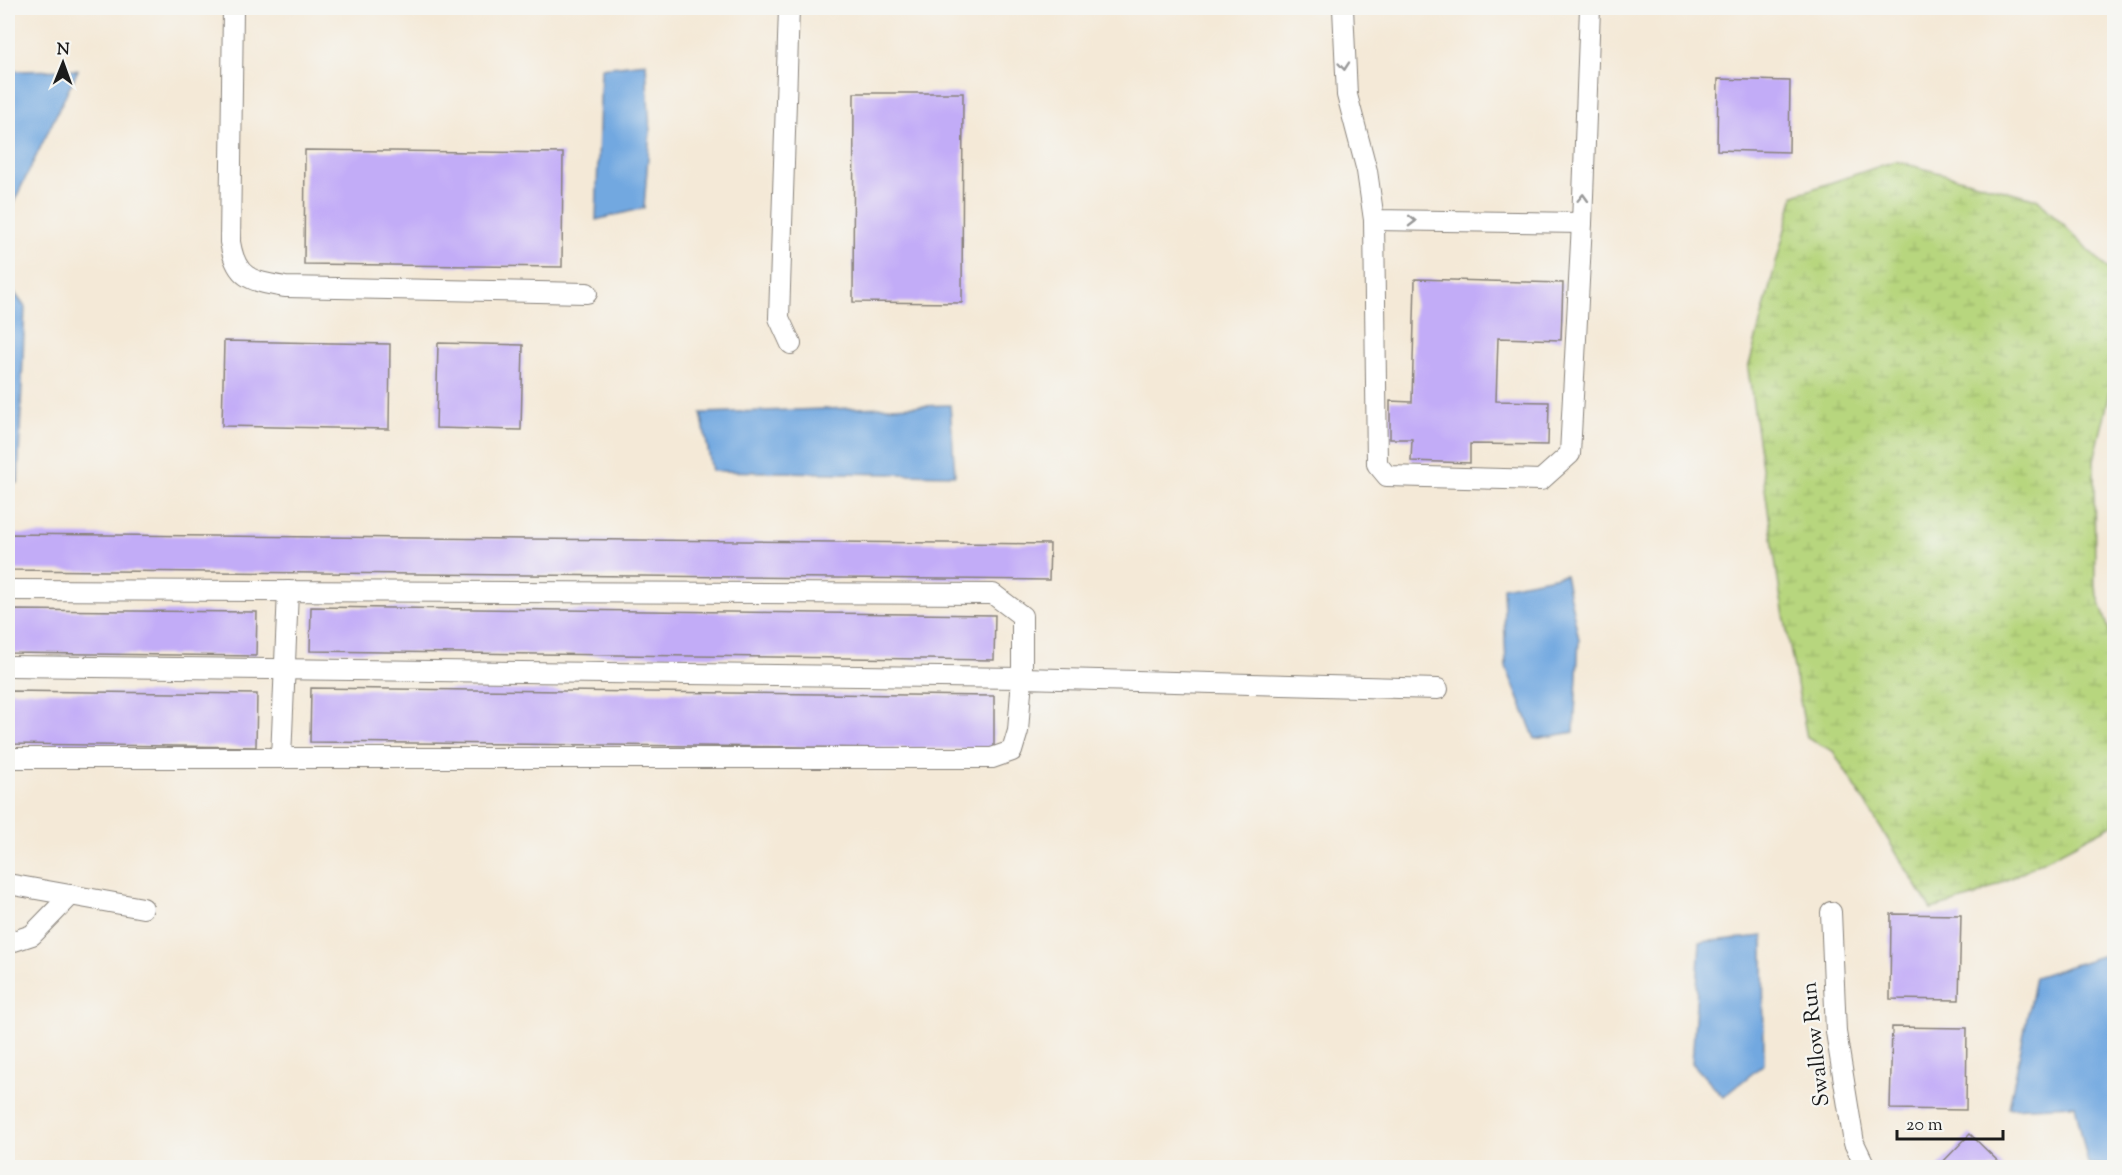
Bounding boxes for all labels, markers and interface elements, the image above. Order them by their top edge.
north arrow [33,33,93,93]
text: N [57,39,70,62]
one-way arrow [1337,61,1350,70]
one-way arrow [1576,194,1589,203]
one-way arrow [1407,214,1416,227]
street label: Swallow Run [1795,980,1839,1108]
scale bar [1897,1103,2004,1141]
text: 20 m [1906,1113,1943,1139]

